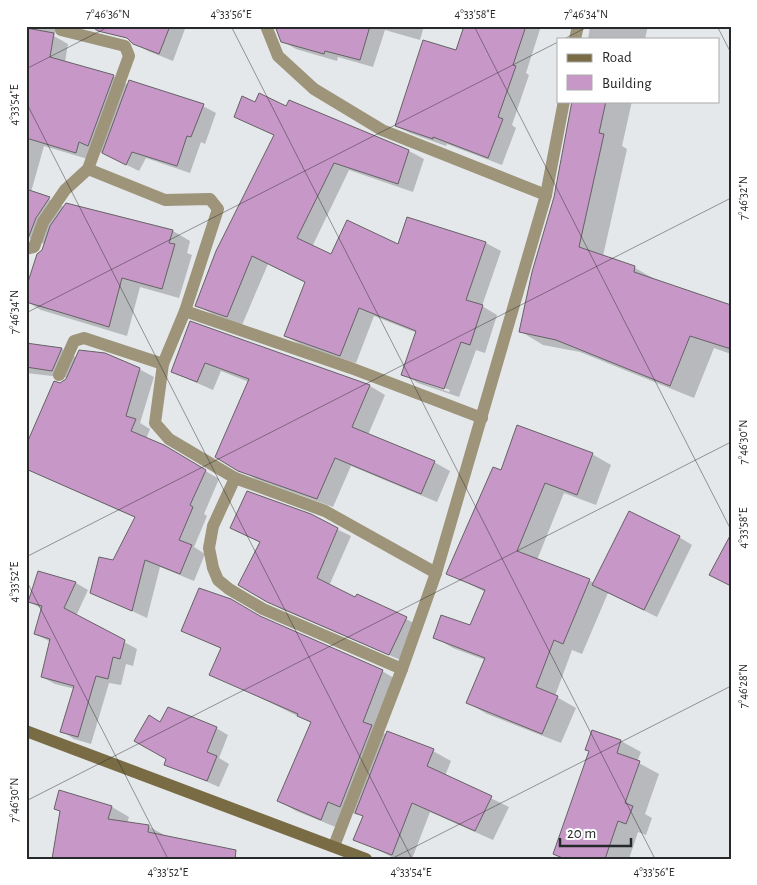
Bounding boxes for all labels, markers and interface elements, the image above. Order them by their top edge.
text: 7°46'36"N [86,8,130,20]
text: 4°33'56"E [211,8,252,20]
text: 4°33'58"E [454,8,496,20]
text: 7°46'34"N [564,8,608,20]
legend [557,38,720,102]
text: Road [602,50,632,65]
text: Building [602,76,652,91]
text: 4°33'54"E [8,84,20,126]
text: 7°46'32"N [737,176,749,220]
text: 7°46'34"N [8,290,20,334]
text: 7°46'30"N [737,420,749,464]
text: 4°33'58"E [737,507,749,549]
text: 4°33'52"E [8,561,20,602]
text: 7°46'28"N [737,664,749,708]
text: 7°46'30"N [8,778,20,822]
scale bar [560,815,631,847]
text: 20 m [567,826,596,841]
text: 4°33'52"E [148,866,189,878]
text: 4°33'54"E [390,866,432,878]
text: 4°33'56"E [634,866,675,878]

